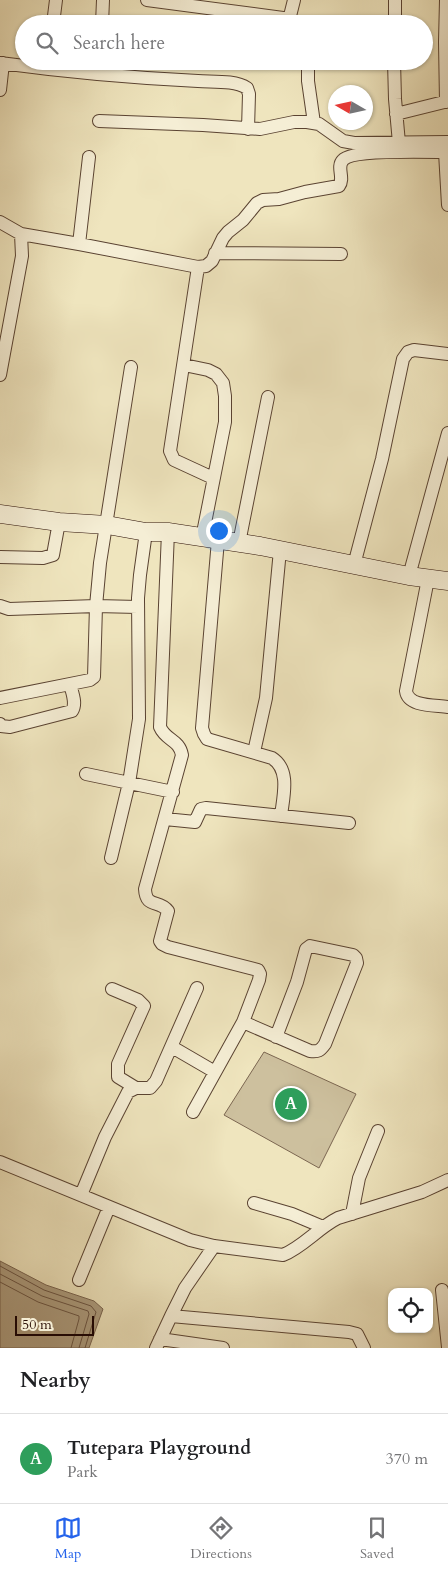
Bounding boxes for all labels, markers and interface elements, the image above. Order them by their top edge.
search box [15,15,433,70]
icon: search [33,29,61,57]
text: Search here [73,30,165,56]
north arrow [328,85,373,130]
your location [206,518,232,544]
pin: A [275,1085,307,1123]
map controls [388,1288,433,1333]
button: locate [388,1288,433,1333]
scale bar [15,1313,94,1336]
text: 50 m [22,1315,52,1334]
text: Nearby [20,1366,91,1395]
text: Tutepara Playground [67,1435,251,1461]
text: A [30,1448,42,1470]
text: 370 m [386,1448,428,1470]
text: Park [67,1461,98,1483]
tab: Map [54,1514,82,1563]
tab: Directions [190,1514,252,1563]
tab: Saved [360,1514,394,1563]

